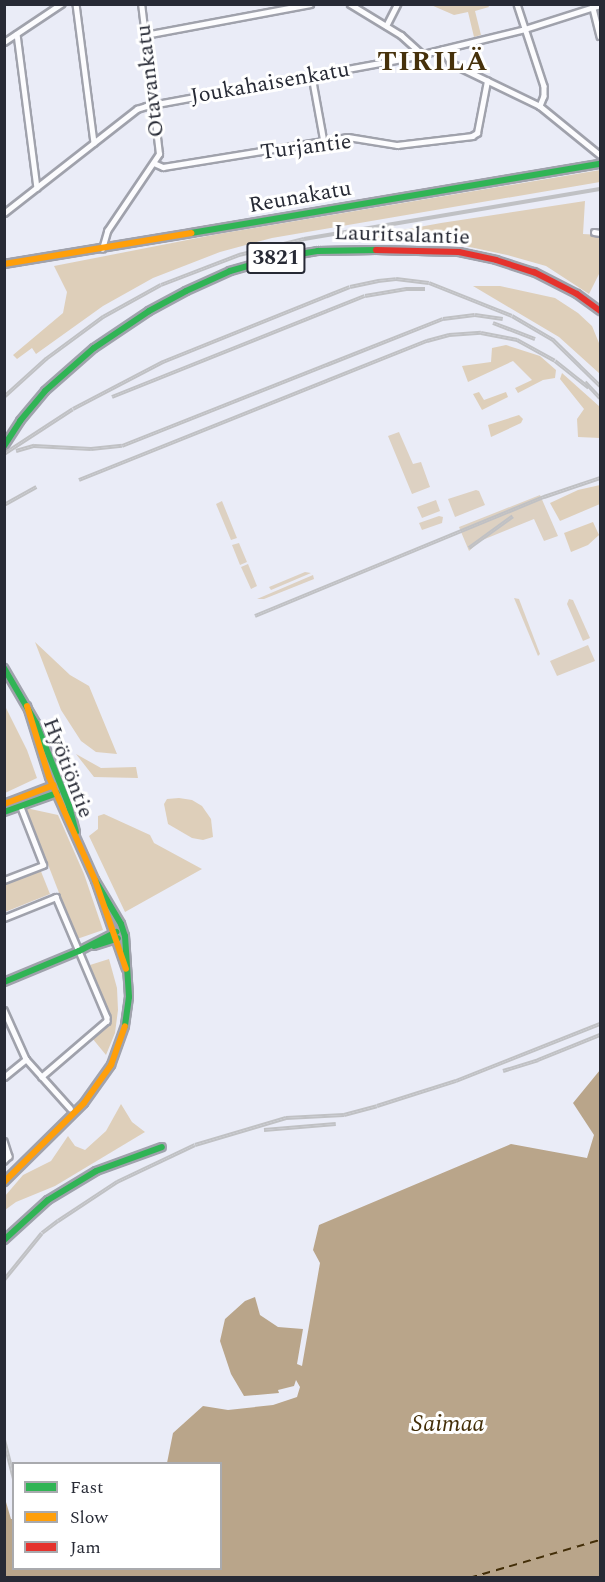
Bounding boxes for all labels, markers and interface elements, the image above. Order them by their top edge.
street label: Otavankatu [130,23,170,139]
district label: TIRILÄ [377,45,489,79]
street label: Joukahaisenkatu [188,56,352,110]
street label: Turjantie [259,128,353,166]
street label: Reunakatu [247,175,353,219]
street label: Lauritsalantie [334,219,470,251]
road number: 3821 [246,240,306,276]
street label: Hyötiöntie [37,714,99,822]
water label: Saimaa [412,1411,484,1439]
legend [12,1462,222,1570]
text: Fast [70,1474,103,1501]
text: Slow [70,1504,108,1531]
text: Jam [70,1534,101,1561]

